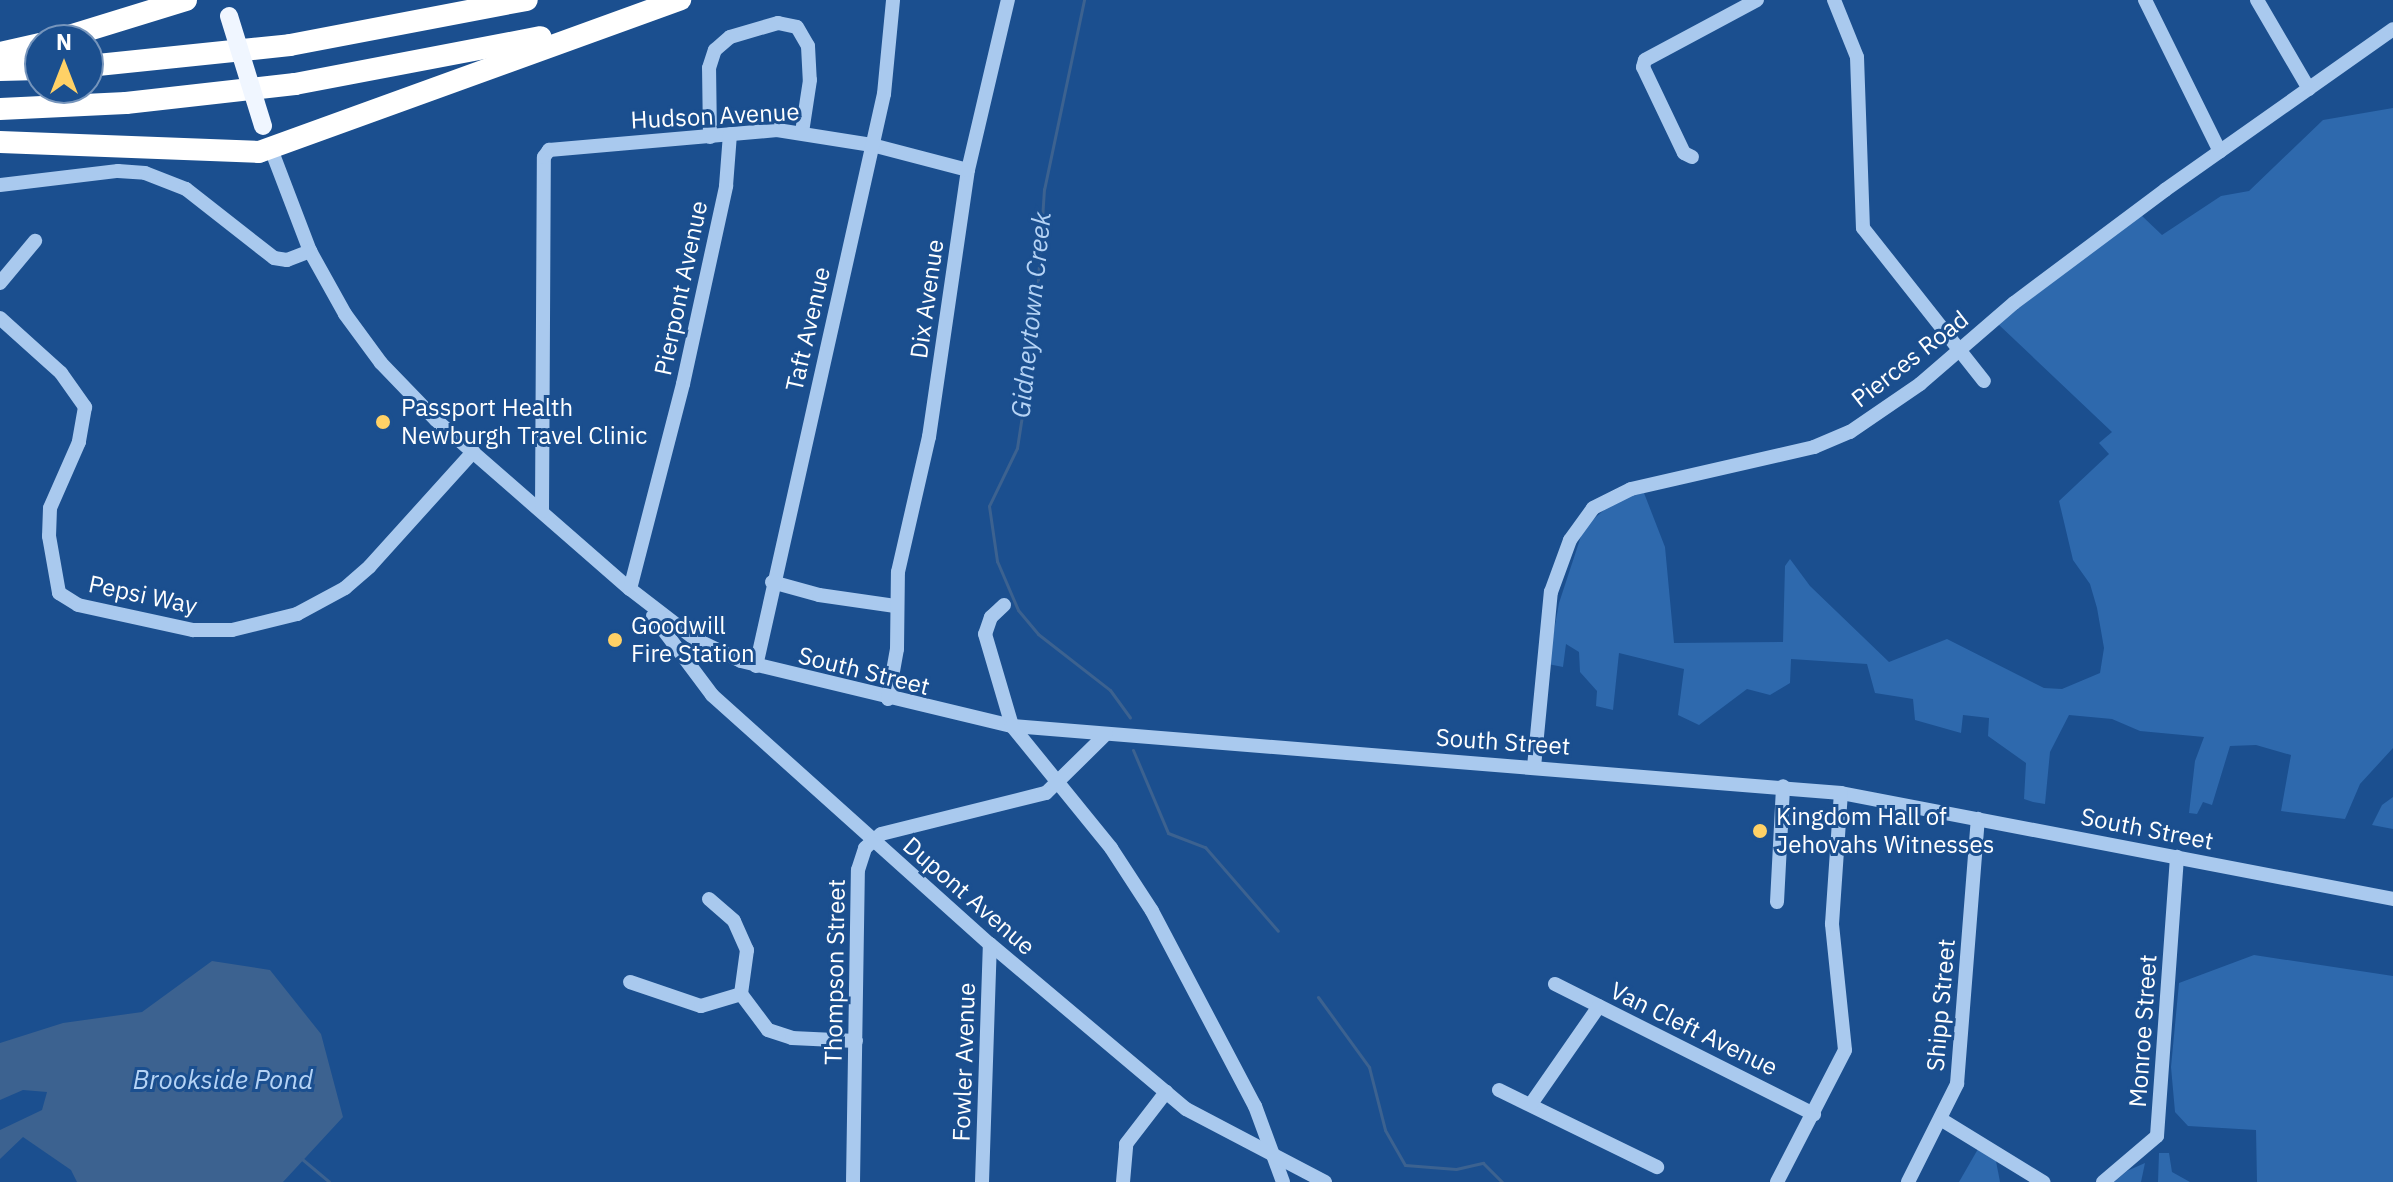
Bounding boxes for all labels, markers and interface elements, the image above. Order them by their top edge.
north arrow [24,24,104,104]
text: N [56,27,72,56]
street label: Hudson Avenue [630,97,800,135]
street label: Pierpont Avenue [648,198,714,378]
water label: Gidneytown Creek [1005,211,1057,419]
street label: Dix Avenue [904,238,950,360]
street label: Taft Avenue [780,264,836,394]
street label: Pierces Road [1846,305,1974,413]
place label: Passport Health Newburgh Travel Clinic [401,394,647,450]
marker: Passport Health Newburgh Travel Clinic [372,411,394,433]
street label: Pepsi Way [86,569,200,621]
place label: Goodwill Fire Station [631,612,755,668]
marker: Goodwill Fire Station [606,631,624,649]
street label: South Street [795,641,933,701]
street label: South Street [1435,723,1571,761]
street label: South Street [2078,802,2216,856]
place label: Kingdom Hall of Jehovahs Witnesses [1776,803,1994,859]
marker: Kingdom Hall of Jehovahs Witnesses [1751,822,1769,840]
street label: Dupont Avenue [897,831,1041,961]
street label: Thompson Street [819,879,851,1065]
street label: Shipp Street [1921,938,1961,1072]
street label: Monroe Street [2123,954,2163,1108]
street label: Van Cleft Avenue [1606,976,1782,1082]
street label: Fowler Avenue [947,982,981,1142]
water label: Brookside Pond [133,1064,313,1096]

